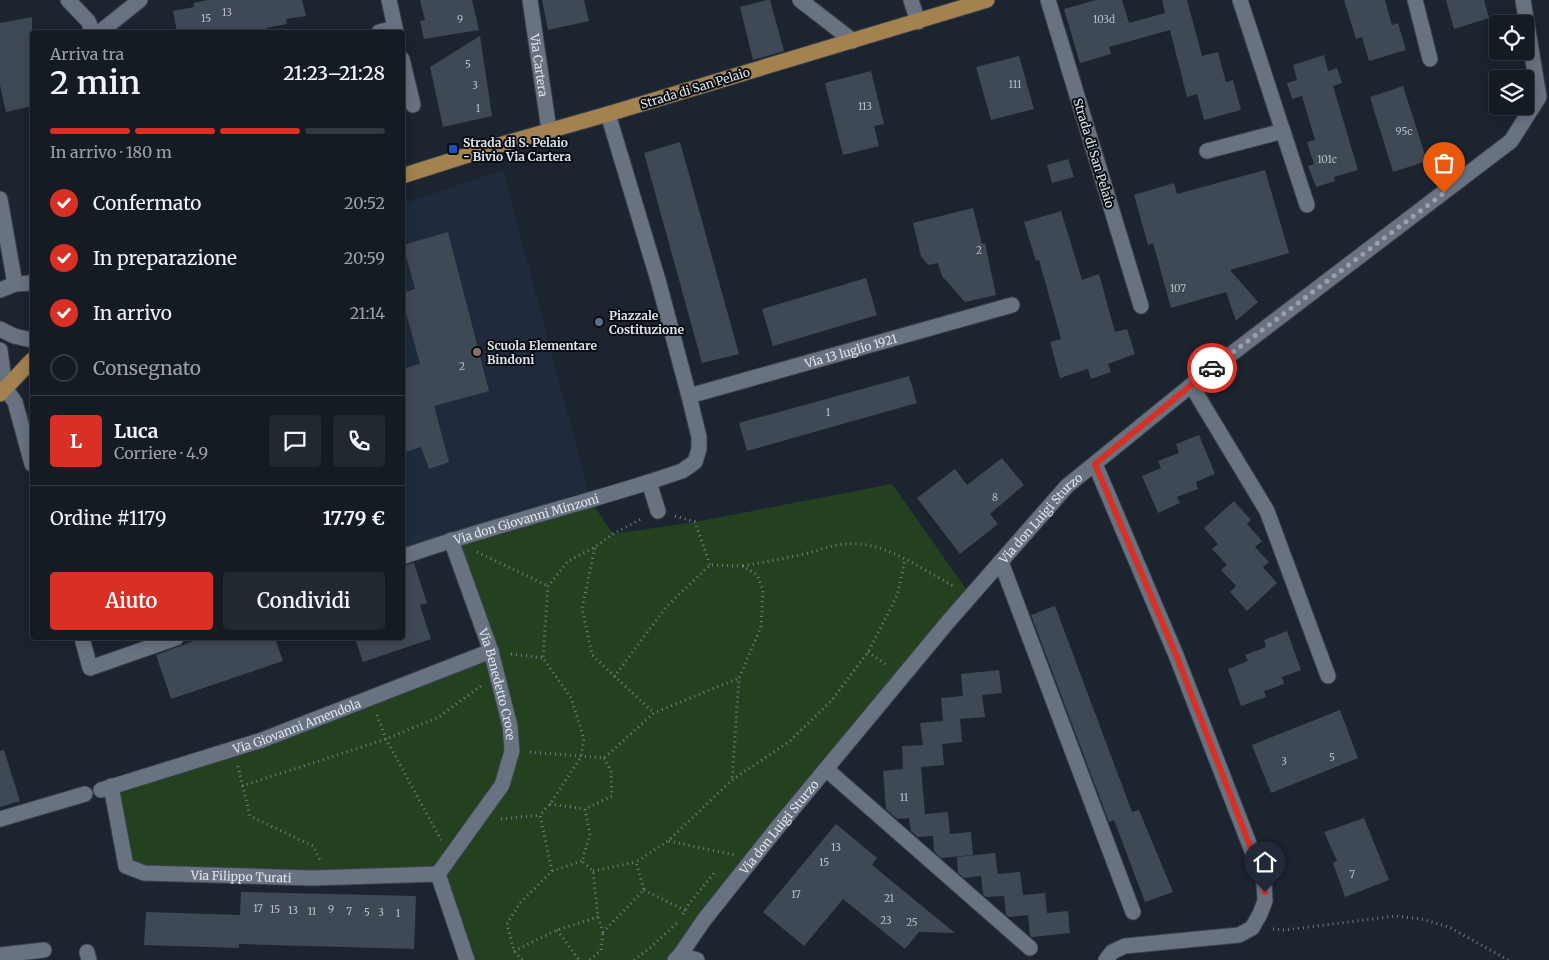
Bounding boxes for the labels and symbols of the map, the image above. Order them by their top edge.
house number: 13 [222,6,232,19]
house number: 15 [201,12,211,25]
house number: 9 [457,13,463,26]
house number: 103d [1093,13,1115,26]
street label: Via Cartera [527,32,552,98]
house number: 5 [465,58,471,71]
street label: Strada di San Pelaio [639,64,751,112]
house number: 111 [1009,78,1022,91]
house number: 3 [472,79,478,92]
street label: Strada di San Pelaio [1070,97,1118,209]
house number: 113 [858,100,872,113]
house number: 1 [476,102,481,115]
house number: 95c [1396,125,1412,138]
place label: Strada di S. Pelaio - Bivio Via Cartera [463,135,572,164]
pin [1423,142,1465,193]
marker: Strada di S. Pelaio - Bivio Via Cartera [447,143,459,155]
house number: 101c [1317,153,1337,166]
house number: 2 [976,244,982,257]
house number: 107 [1170,282,1186,295]
place label: Piazzale Costituzione [609,308,684,337]
marker: Piazzale Costituzione [593,316,605,328]
street label: Via 13 luglio 1921 [802,330,899,371]
place label: Scuola Elementare Bindoni [487,338,597,367]
courier [1187,343,1237,393]
marker: Scuola Elementare Bindoni [471,346,483,358]
house number: 2 [459,360,465,373]
house number: 1 [826,406,831,419]
street label: Via don Luigi Sturzo [995,469,1085,567]
street label: Via don Giovanni Minzoni [451,490,601,547]
house number: 8 [992,491,998,504]
street label: Via Benedetto Croce [476,625,519,741]
street label: Via Giovanni Amendola [230,695,363,756]
house number: 5 [1329,751,1335,764]
house number: 3 [1281,755,1287,768]
street label: Via don Luigi Sturzo [735,777,821,878]
house number: 11 [900,791,909,804]
house number: 13 [831,841,841,854]
pin [1244,841,1286,892]
house number: 15 [819,856,829,869]
street label: Via Filippo Turati [190,867,292,885]
house number: 7 [1349,868,1355,881]
house number: 17 [791,888,801,901]
house number: 21 [884,892,895,905]
house number: 17 [253,902,263,915]
house number: 15 [270,903,280,916]
house number: 9 [328,903,334,916]
house number: 13 [288,904,298,917]
house number: 11 [308,905,317,918]
house number: 7 [346,905,352,918]
house number: 5 [364,906,370,919]
house number: 3 [378,906,384,919]
house number: 1 [396,907,401,920]
house number: 23 [880,914,892,927]
house number: 25 [906,916,918,929]

